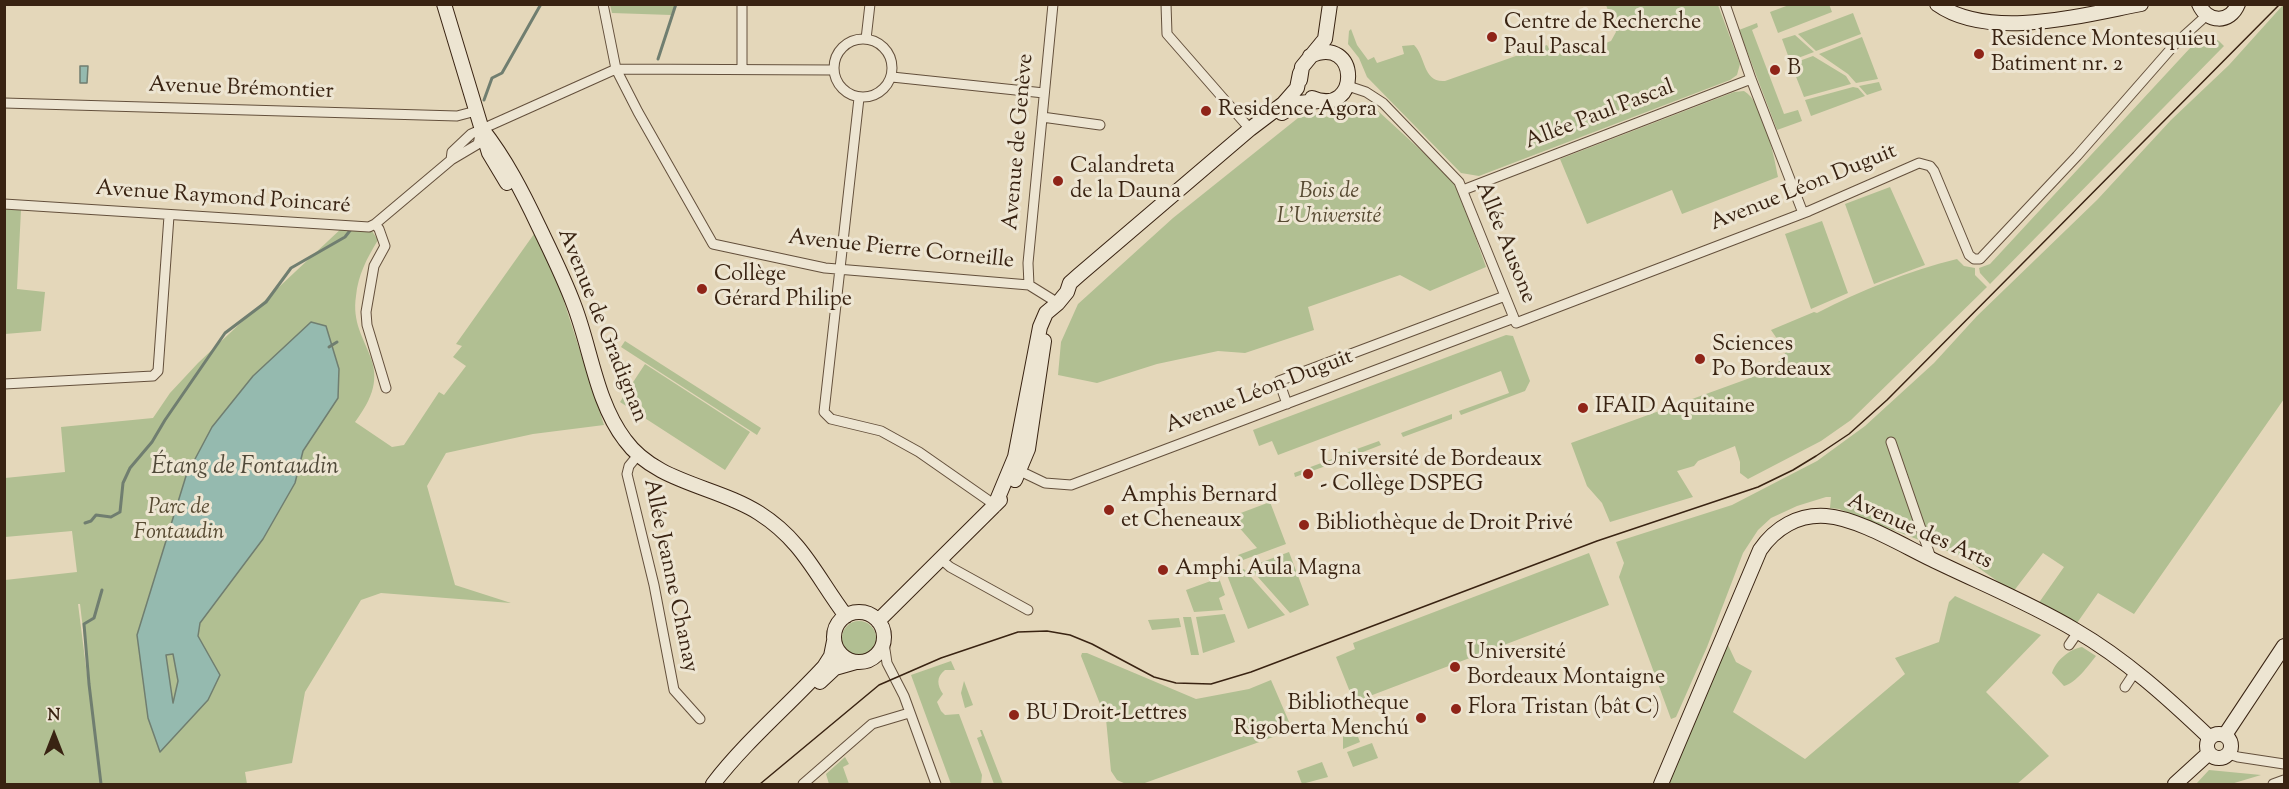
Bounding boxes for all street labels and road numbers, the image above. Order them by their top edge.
street label: Avenue de Genève [999,52,1041,232]
street label: Avenue Brémontier [148,74,334,106]
street label: Allée Paul Pascal [1522,75,1678,157]
street label: Avenue Léon Duguit [1707,140,1901,238]
street label: Avenue Raymond Poincaré [95,177,351,221]
street label: Allée Ausone [1468,178,1540,308]
street label: Avenue de Gradignan [550,225,652,427]
street label: Avenue Pierre Corneille [787,226,1015,276]
street label: Avenue Léon Duguit [1163,345,1357,441]
street label: Allée Jeanne Chanay [636,477,702,675]
street label: Avenue des Arts [1842,489,1996,577]

